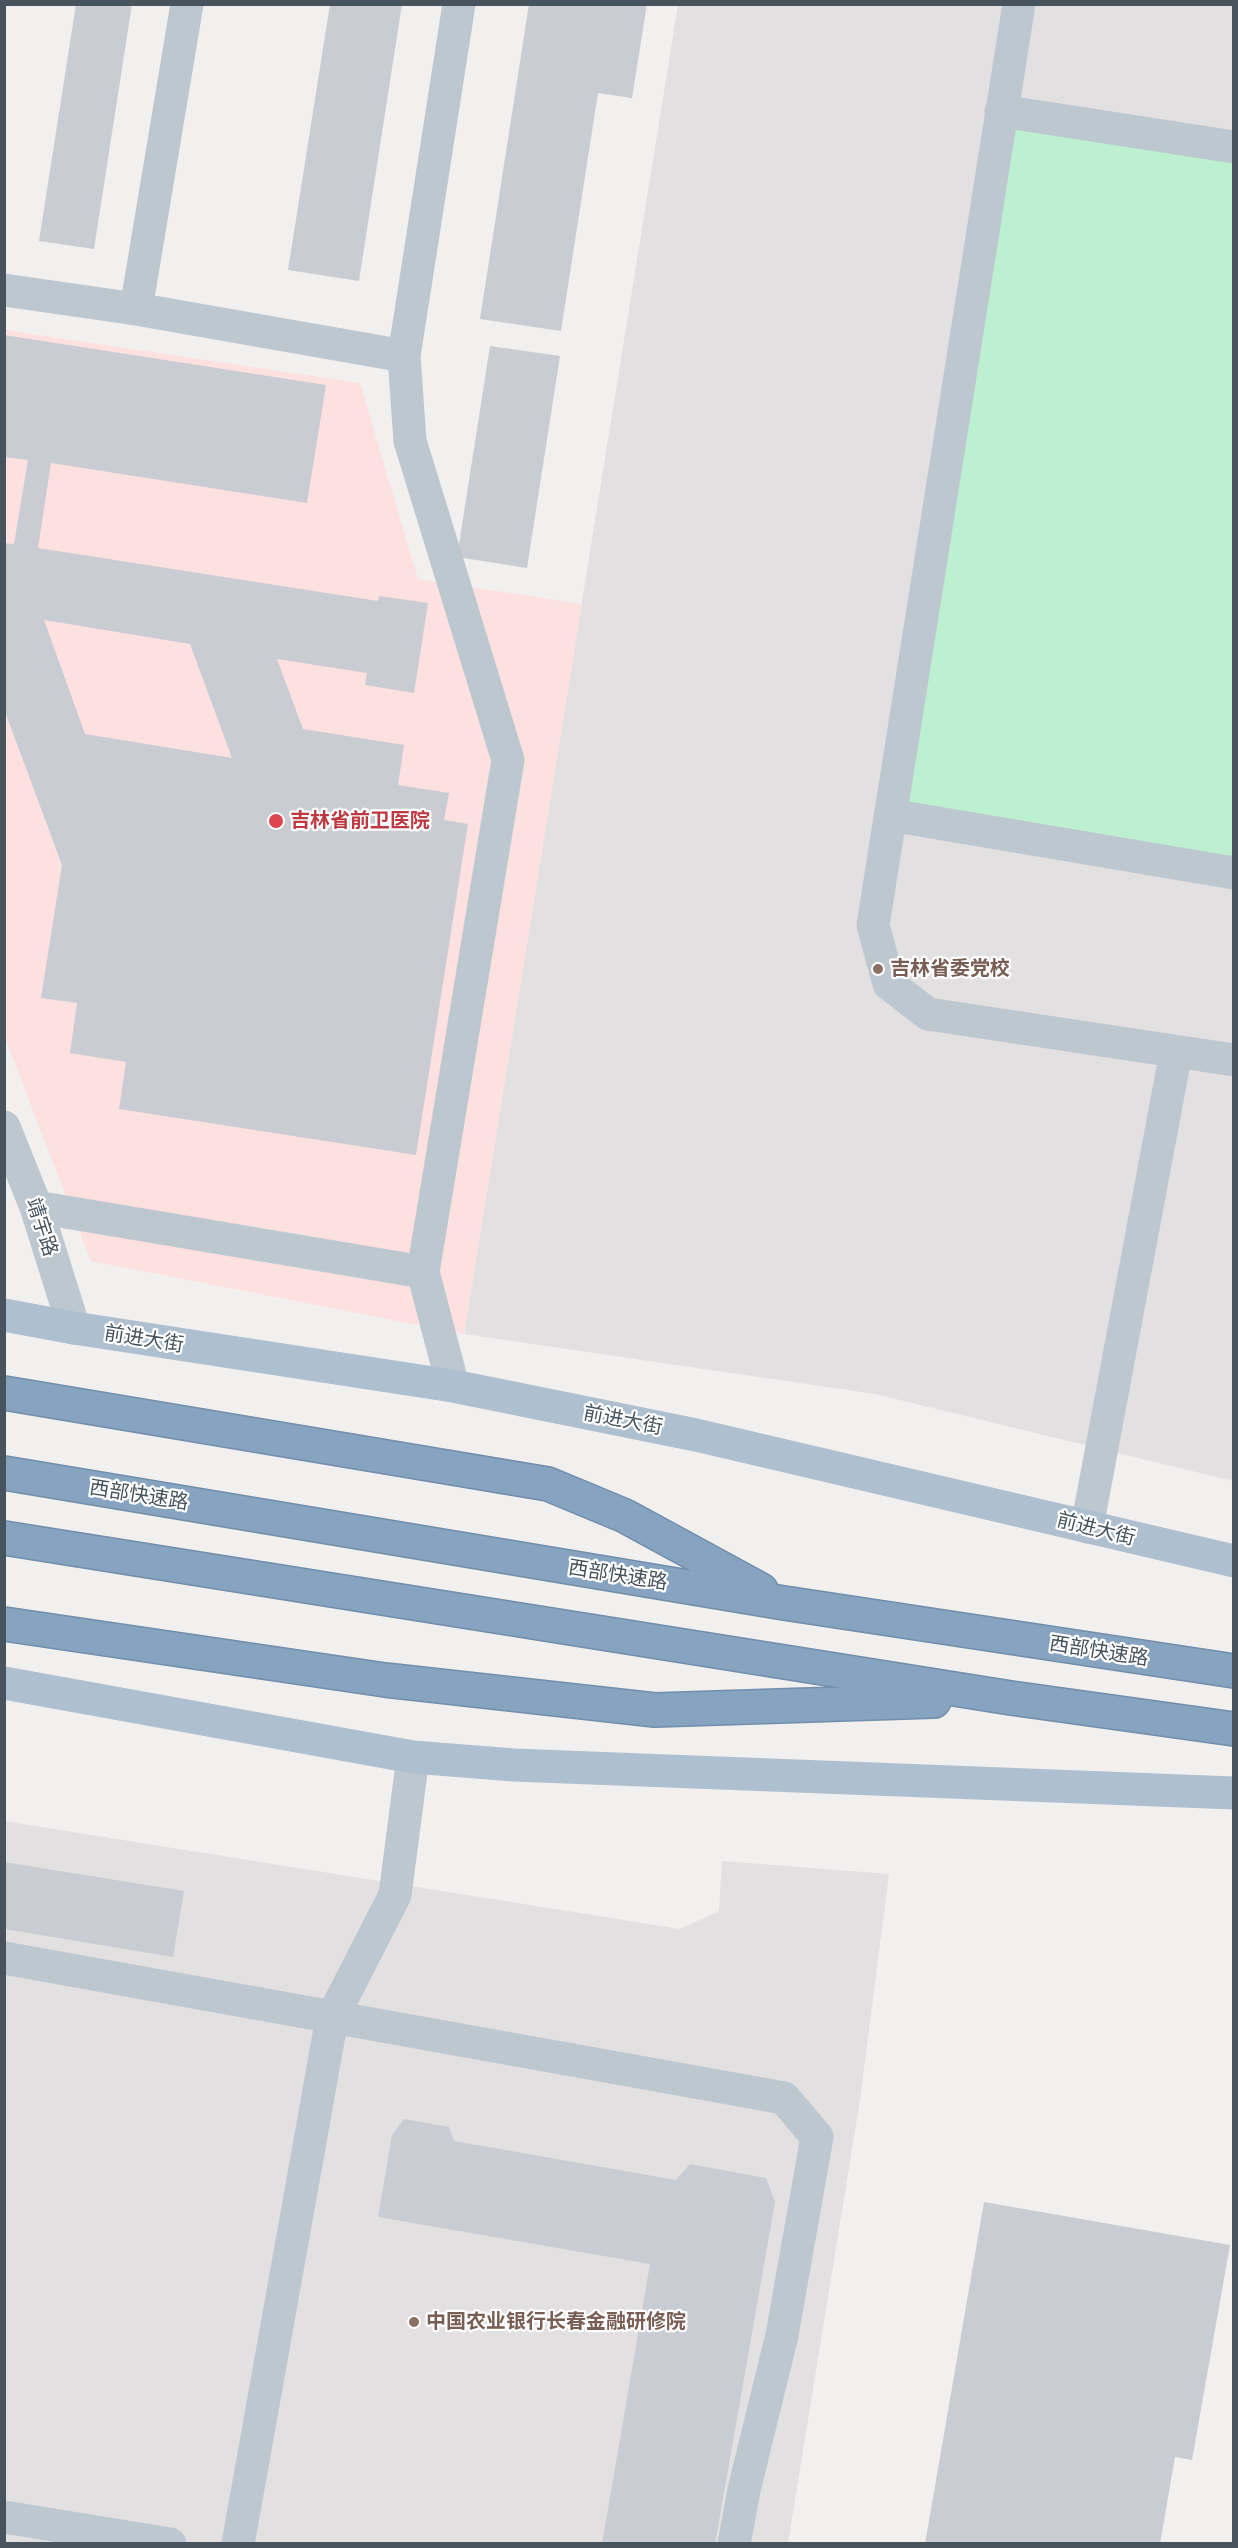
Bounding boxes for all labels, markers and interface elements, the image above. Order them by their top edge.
place label: 吉林省前卫医院 [290,809,430,833]
marker: 吉林省前卫医院 [267,812,285,830]
place label: 吉林省委党校 [890,957,1010,981]
marker: 吉林省委党校 [871,962,885,976]
street label: 靖宇路 [21,1195,63,1259]
street label: 前进大街 [103,1321,185,1357]
street label: 前进大街 [581,1401,665,1439]
street label: 西部快速路 [88,1475,190,1515]
street label: 前进大街 [1054,1508,1138,1550]
street label: 西部快速路 [567,1555,669,1595]
street label: 西部快速路 [1048,1631,1150,1671]
place label: 中国农业银行长春金融研修院 [426,2310,686,2334]
marker: 中国农业银行长春金融研修院 [407,2315,421,2329]

